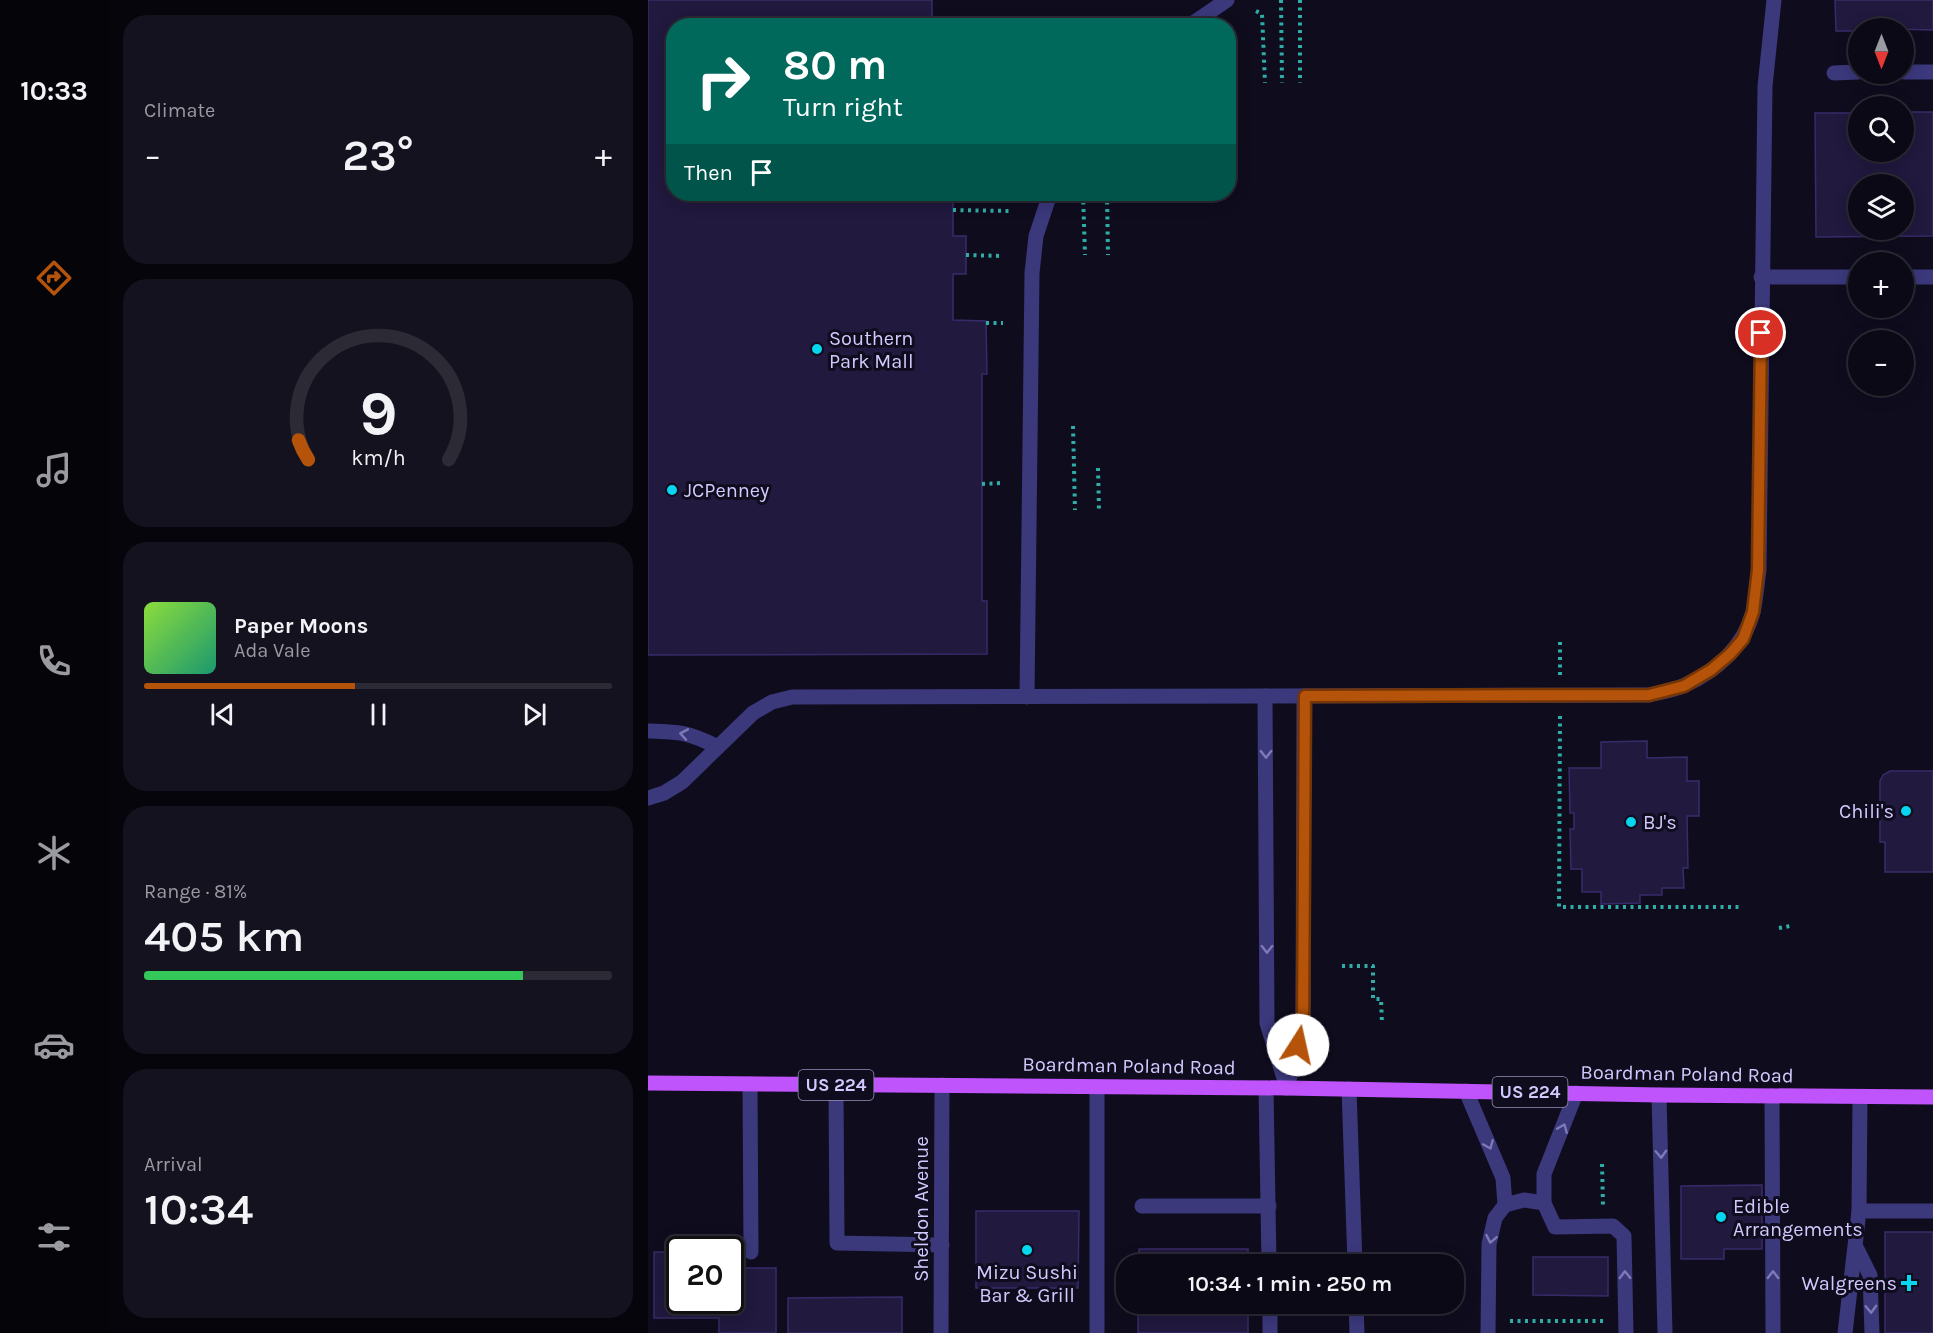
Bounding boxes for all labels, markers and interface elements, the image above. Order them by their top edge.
north arrow [1848,18,1914,84]
map controls [1848,18,1914,396]
text: 80 m [783,40,887,90]
icon: right [684,42,762,120]
text: 10:33 [20,75,88,107]
text: Turn right [783,91,903,123]
button: search [1848,96,1914,162]
text: Climate [144,99,215,122]
text: 23° [342,129,414,181]
text: − [144,136,161,174]
text: + [595,136,612,174]
icon: arrive [745,156,778,189]
text: Then [684,160,733,186]
button: layers [1848,174,1914,240]
button: + [1848,252,1914,318]
icon: directions [33,257,75,299]
pin [1735,307,1786,358]
icon: arrive [1744,316,1777,349]
place label: Southern Park Mall [829,327,913,373]
button: − [1848,330,1914,396]
marker: Southern Park Mall [810,342,824,356]
text: 9 [359,377,397,450]
text: km/h [351,445,405,470]
icon: music [33,449,75,491]
place label: JCPenney [684,479,769,502]
marker: JCPenney [665,483,679,497]
text: Paper Moons [234,613,368,639]
text: Ada Vale [234,639,311,662]
icon: phone [33,640,75,682]
icon: previous [206,698,239,731]
icon: pause [362,698,395,731]
icon: next [518,698,551,731]
one-way arrow [679,728,689,741]
one-way arrow [1260,750,1272,759]
place label: Chili's [1839,800,1894,823]
marker: Chili's [1899,804,1913,818]
place label: BJ's [1643,811,1677,834]
marker: BJ's [1624,815,1638,829]
icon: climate [33,832,75,874]
text: Range · 81% [144,880,247,903]
text: 405 km [144,910,304,962]
one-way arrow [1261,945,1273,954]
position arrow [1266,1013,1330,1077]
icon: car [33,1024,75,1066]
street label: Boardman Poland Road [1022,1053,1236,1079]
street label: Boardman Poland Road [1580,1061,1794,1087]
road number: US 224 [798,1070,873,1100]
road number: US 224 [1492,1077,1568,1107]
one-way arrow [1556,1123,1568,1134]
street label: Sheldon Avenue [910,1136,933,1282]
one-way arrow [1482,1139,1494,1150]
one-way arrow [1655,1149,1667,1158]
text: Arrival [144,1153,203,1176]
text: 10:34 [144,1183,253,1235]
place label: Edible Arrangements [1733,1195,1863,1241]
marker: Edible Arrangements [1714,1210,1728,1224]
icon: filters [33,1216,75,1258]
one-way arrow [1485,1233,1498,1243]
speed limit sign: 20 [666,1236,744,1314]
marker: Mizu Sushi Bar & Grill [1020,1243,1034,1257]
place label: Mizu Sushi Bar & Grill [976,1261,1078,1307]
one-way arrow [1619,1270,1631,1279]
one-way arrow [1767,1270,1779,1279]
text: 10:34 · 1 min · 250 m [1188,1271,1392,1297]
place label: Walgreens [1802,1272,1897,1295]
marker: Walgreens [1902,1276,1916,1290]
one-way arrow [1864,1305,1877,1314]

